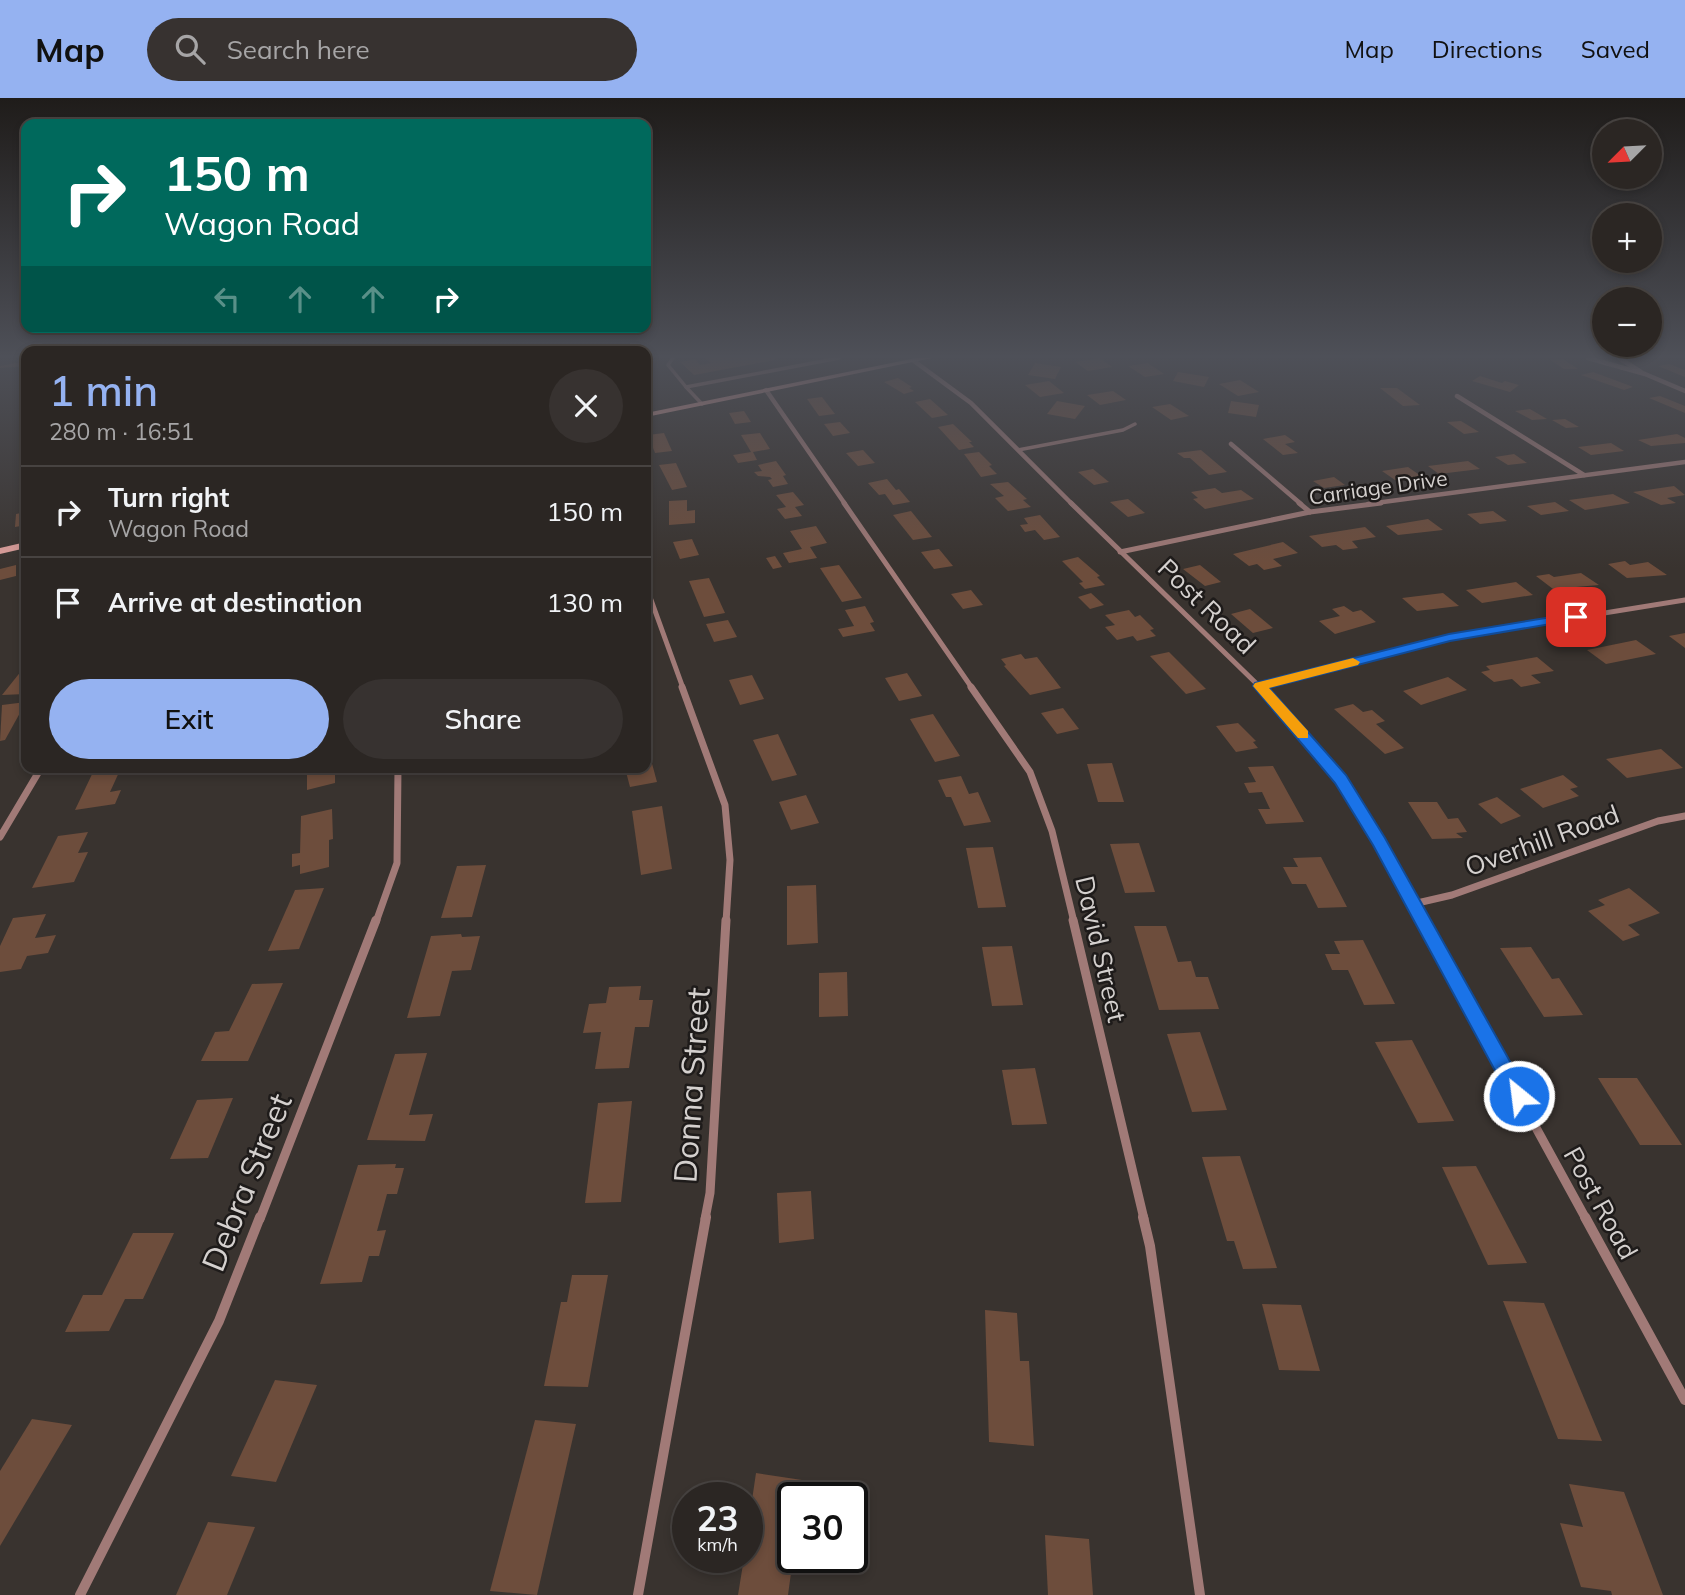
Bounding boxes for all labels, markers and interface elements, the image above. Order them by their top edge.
search box [147,18,637,81]
text: Map [35,29,105,70]
icon: search [171,30,209,68]
text: Search here [227,33,370,66]
text: Map [1344,34,1394,64]
text: Directions [1432,34,1543,64]
text: Saved [1581,34,1650,64]
north arrow [1592,119,1662,189]
map controls [1592,119,1662,357]
text: 150 m [164,142,310,203]
icon: right [49,147,140,238]
text: Wagon Road [164,203,360,243]
button: + [1592,203,1662,273]
icon: left [208,280,246,318]
icon: ahead [281,280,319,318]
icon: ahead [354,280,392,318]
icon: right [427,280,465,318]
button: − [1592,287,1662,357]
text: 1 min [49,364,158,417]
button: close [549,369,623,443]
text: 280 m · 16:51 [49,417,194,446]
street label: Carriage Drive [1307,464,1449,510]
text: Turn right [108,481,229,514]
icon: right [49,493,87,531]
text: 150 m [547,495,623,528]
text: Wagon Road [108,514,249,543]
street label: Post Road [1151,551,1263,661]
icon: arrive [49,584,87,622]
text: Arrive at destination [108,586,363,619]
text: 130 m [547,586,623,619]
pin [1546,587,1606,647]
icon: arrive [1557,598,1595,636]
button: Exit [49,679,329,759]
button: Share [343,679,623,759]
street label: Overhill Road [1460,797,1624,883]
street label: David Street [1068,873,1134,1025]
street label: Donna Street [664,986,718,1184]
position arrow [1482,1059,1556,1133]
street label: Debra Street [192,1087,300,1277]
street label: Post Road [1557,1141,1645,1265]
speed limit sign: 30 [777,1482,868,1573]
text: 23 [696,1496,739,1540]
text: km/h [697,1533,738,1556]

